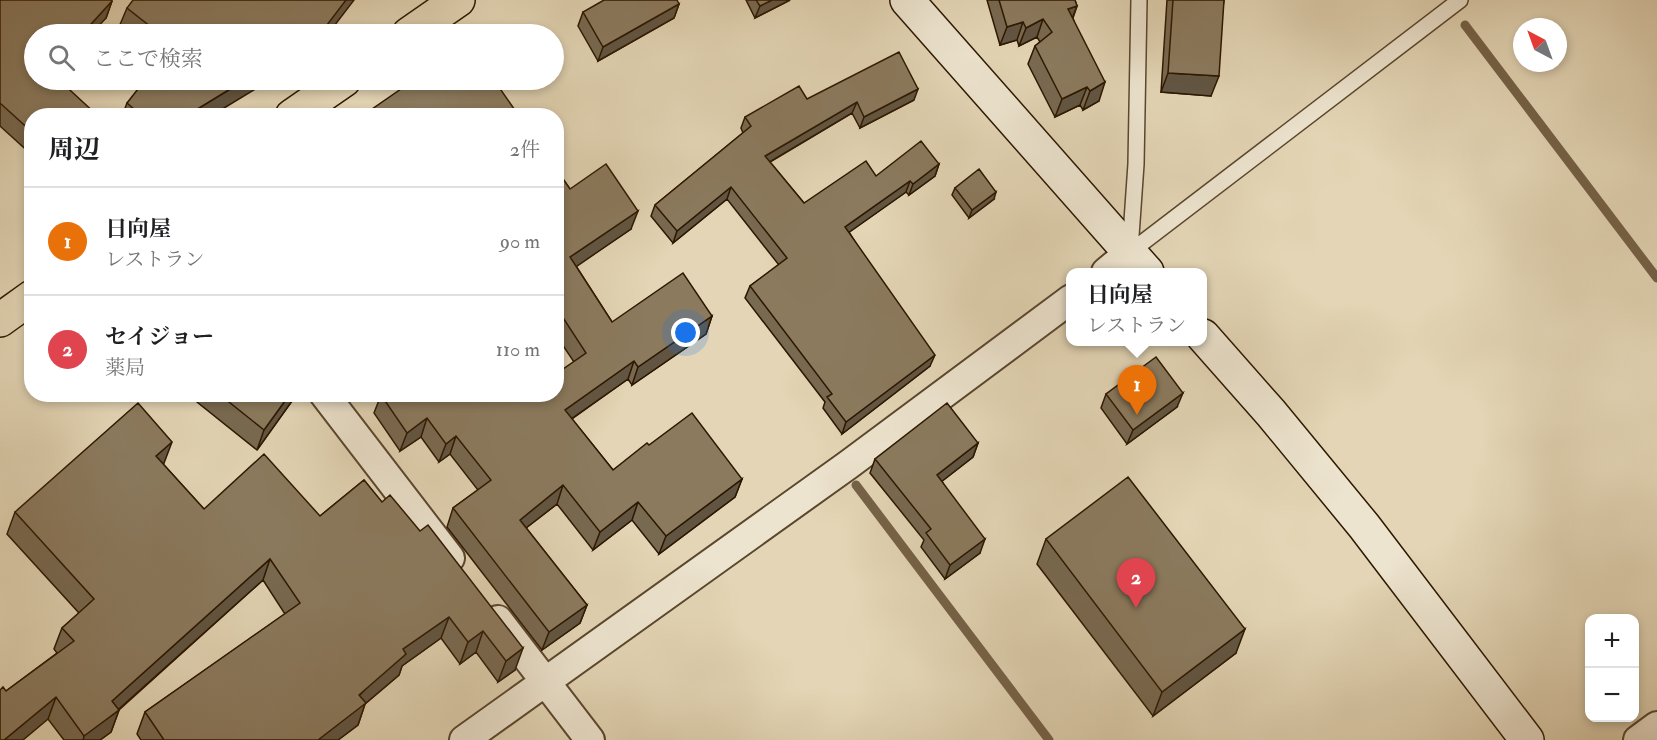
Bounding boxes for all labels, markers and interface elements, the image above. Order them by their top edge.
north arrow [1513,18,1567,72]
search box [24,24,564,90]
icon: search [45,41,78,74]
text: ここで検索 [93,45,203,73]
text: 周辺 [48,134,100,166]
text: 2件 [510,137,540,162]
text: 日向屋 [105,215,171,243]
text: 1 [64,229,71,254]
text: 90 m [500,229,540,254]
text: レストラン [105,247,204,272]
popup [1066,268,1207,346]
text: 日向屋 [1087,281,1153,309]
text: レストラン [1087,313,1186,338]
your location [671,318,700,347]
text: セイジョー [105,323,214,351]
text: 2 [62,337,73,362]
text: 110 m [496,337,540,362]
text: 薬局 [105,355,145,380]
pin: 1 [1118,366,1156,415]
pin: 2 [1116,558,1156,608]
map controls [1585,614,1639,722]
button: + [1585,614,1639,668]
button: − [1585,668,1639,722]

